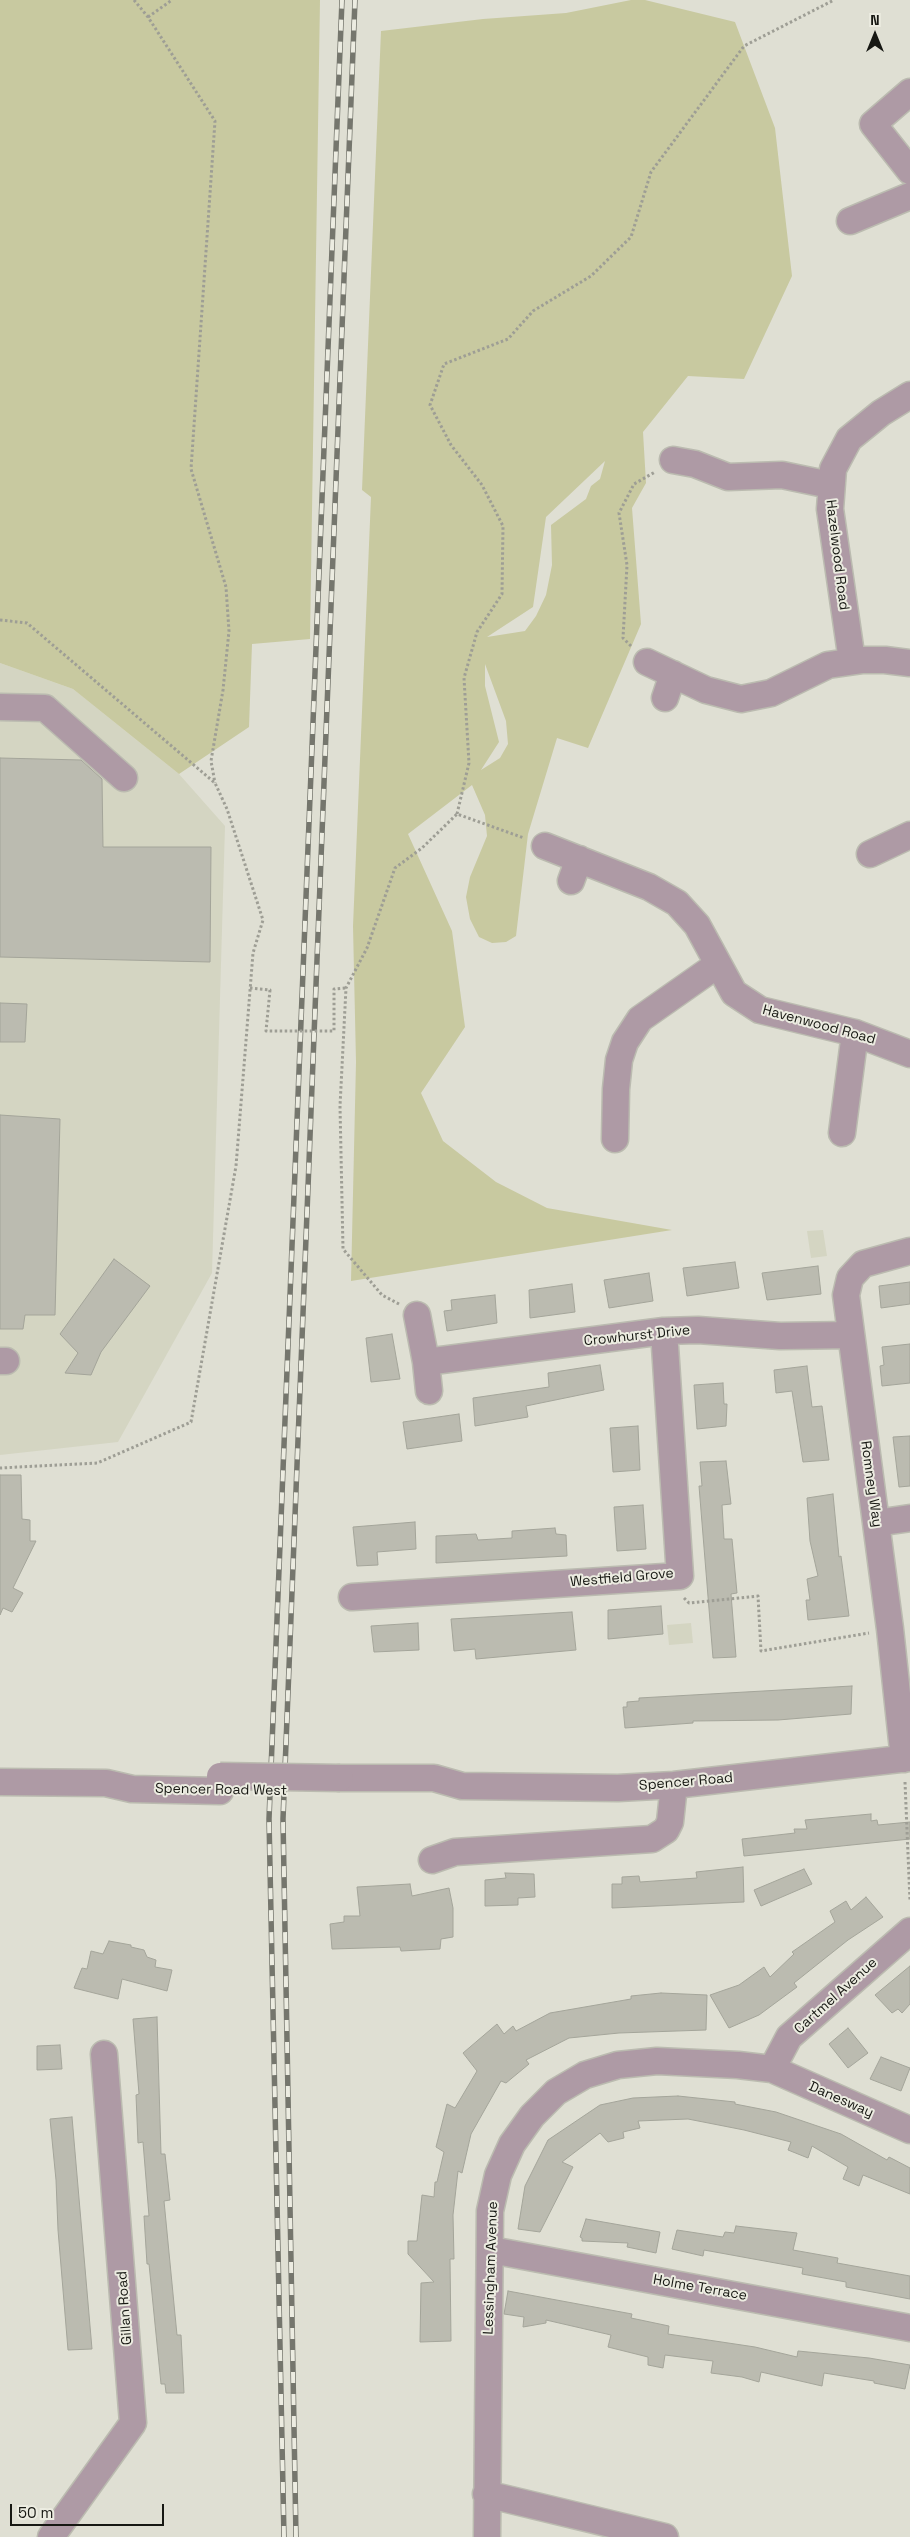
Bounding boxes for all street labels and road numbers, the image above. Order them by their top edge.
street label: Hazelwood Road [822,499,852,611]
street label: Havenwood Road [761,1002,877,1048]
street label: Crowhurst Drive [583,1322,691,1350]
street label: Romney Way [857,1440,885,1528]
street label: Westfield Grove [570,1565,674,1591]
street label: Spencer Road [638,1770,734,1794]
street label: Spencer Road West [155,1780,287,1800]
street label: Cartmel Avenue [791,1954,881,2038]
street label: Danesway [806,2078,876,2122]
street label: Lessingham Avenue [480,2201,502,2335]
street label: Gillan Road [114,2270,136,2346]
street label: Holme Terrace [652,2271,748,2305]

